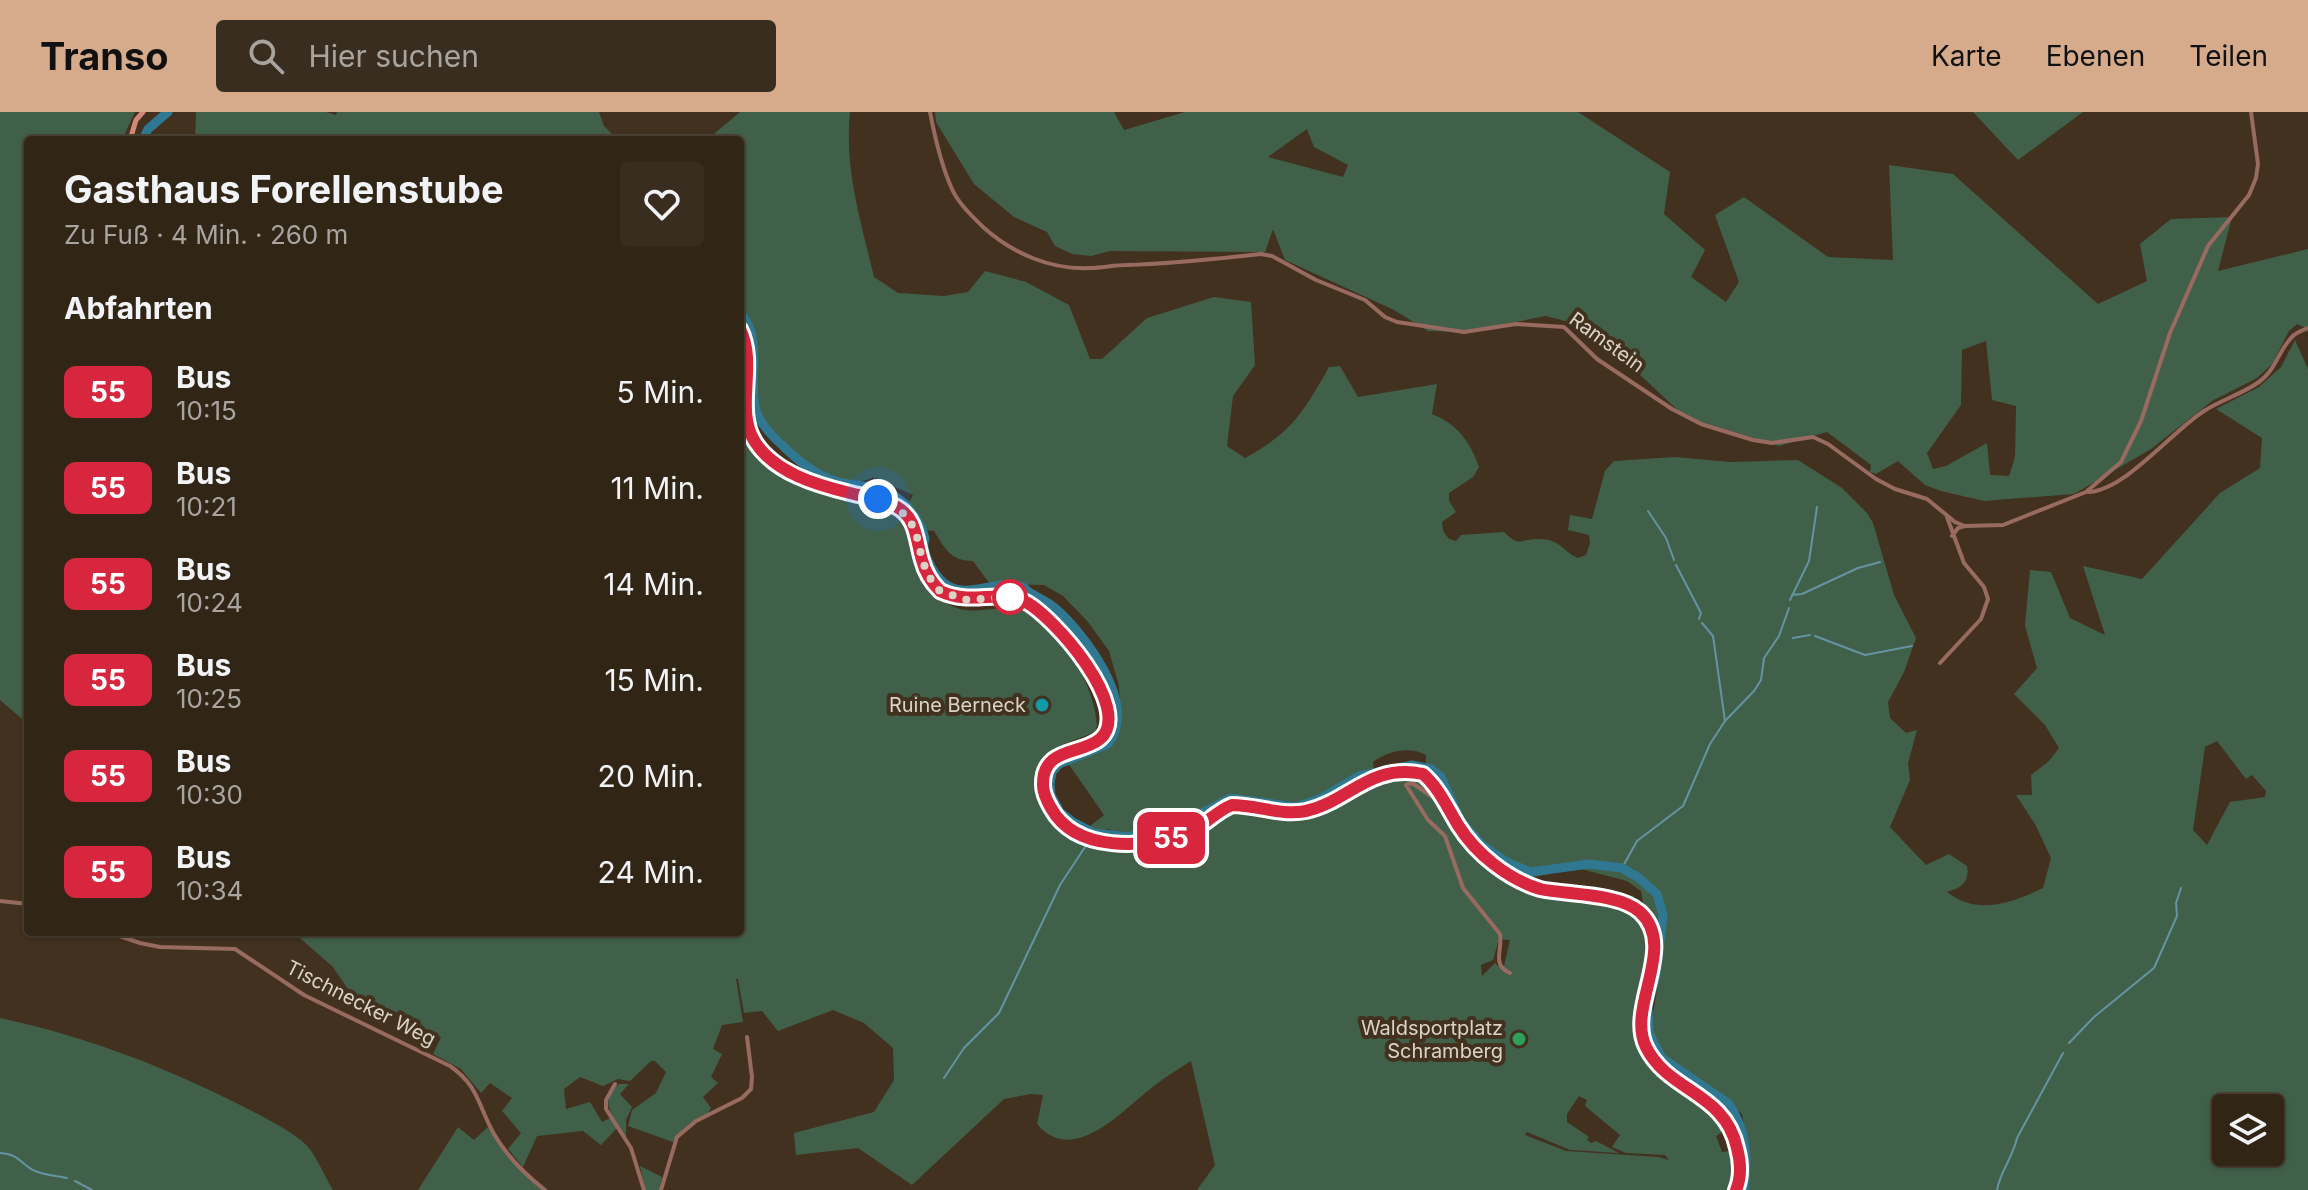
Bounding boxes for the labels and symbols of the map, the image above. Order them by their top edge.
street label: Ramstein [1565,307,1649,377]
your location [858,479,898,519]
unlabelled marker [993,580,1027,614]
place label: Ruine Berneck [889,693,1026,717]
marker: Ruine Berneck [1033,696,1051,714]
line badge: 55 [1135,812,1207,864]
street label: Tischnecker Weg [282,955,440,1051]
place label: Waldsportplatz Schramberg [1361,1016,1503,1063]
marker: Waldsportplatz Schramberg [1510,1030,1528,1048]

